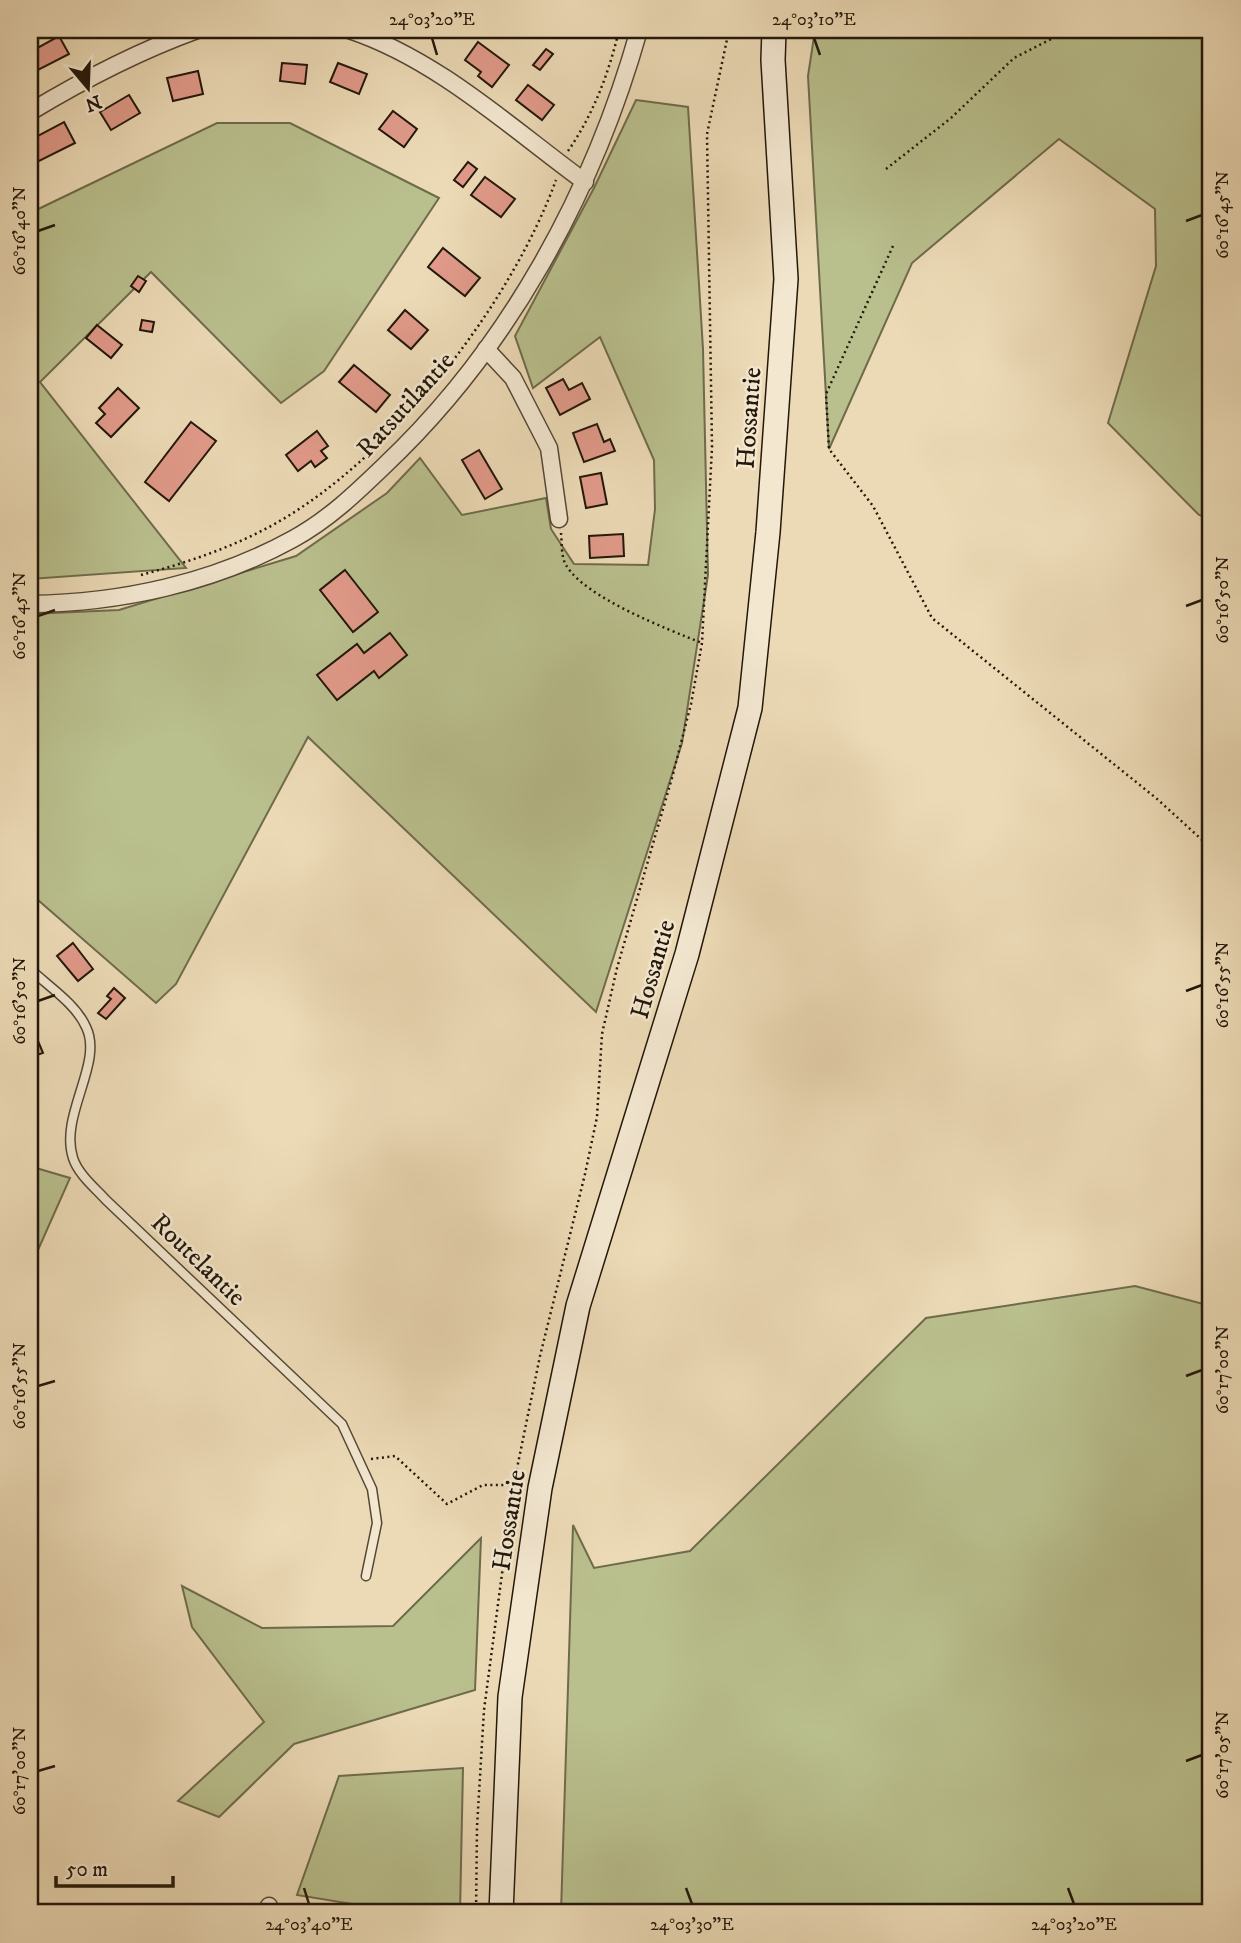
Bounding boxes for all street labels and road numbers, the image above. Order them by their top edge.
street label: Ratsutilantie [350,345,462,465]
street label: Hossantie [729,366,770,470]
street label: Hossantie [624,916,683,1023]
street label: Routelantie [143,1207,252,1313]
street label: Hossantie [485,1467,534,1573]

